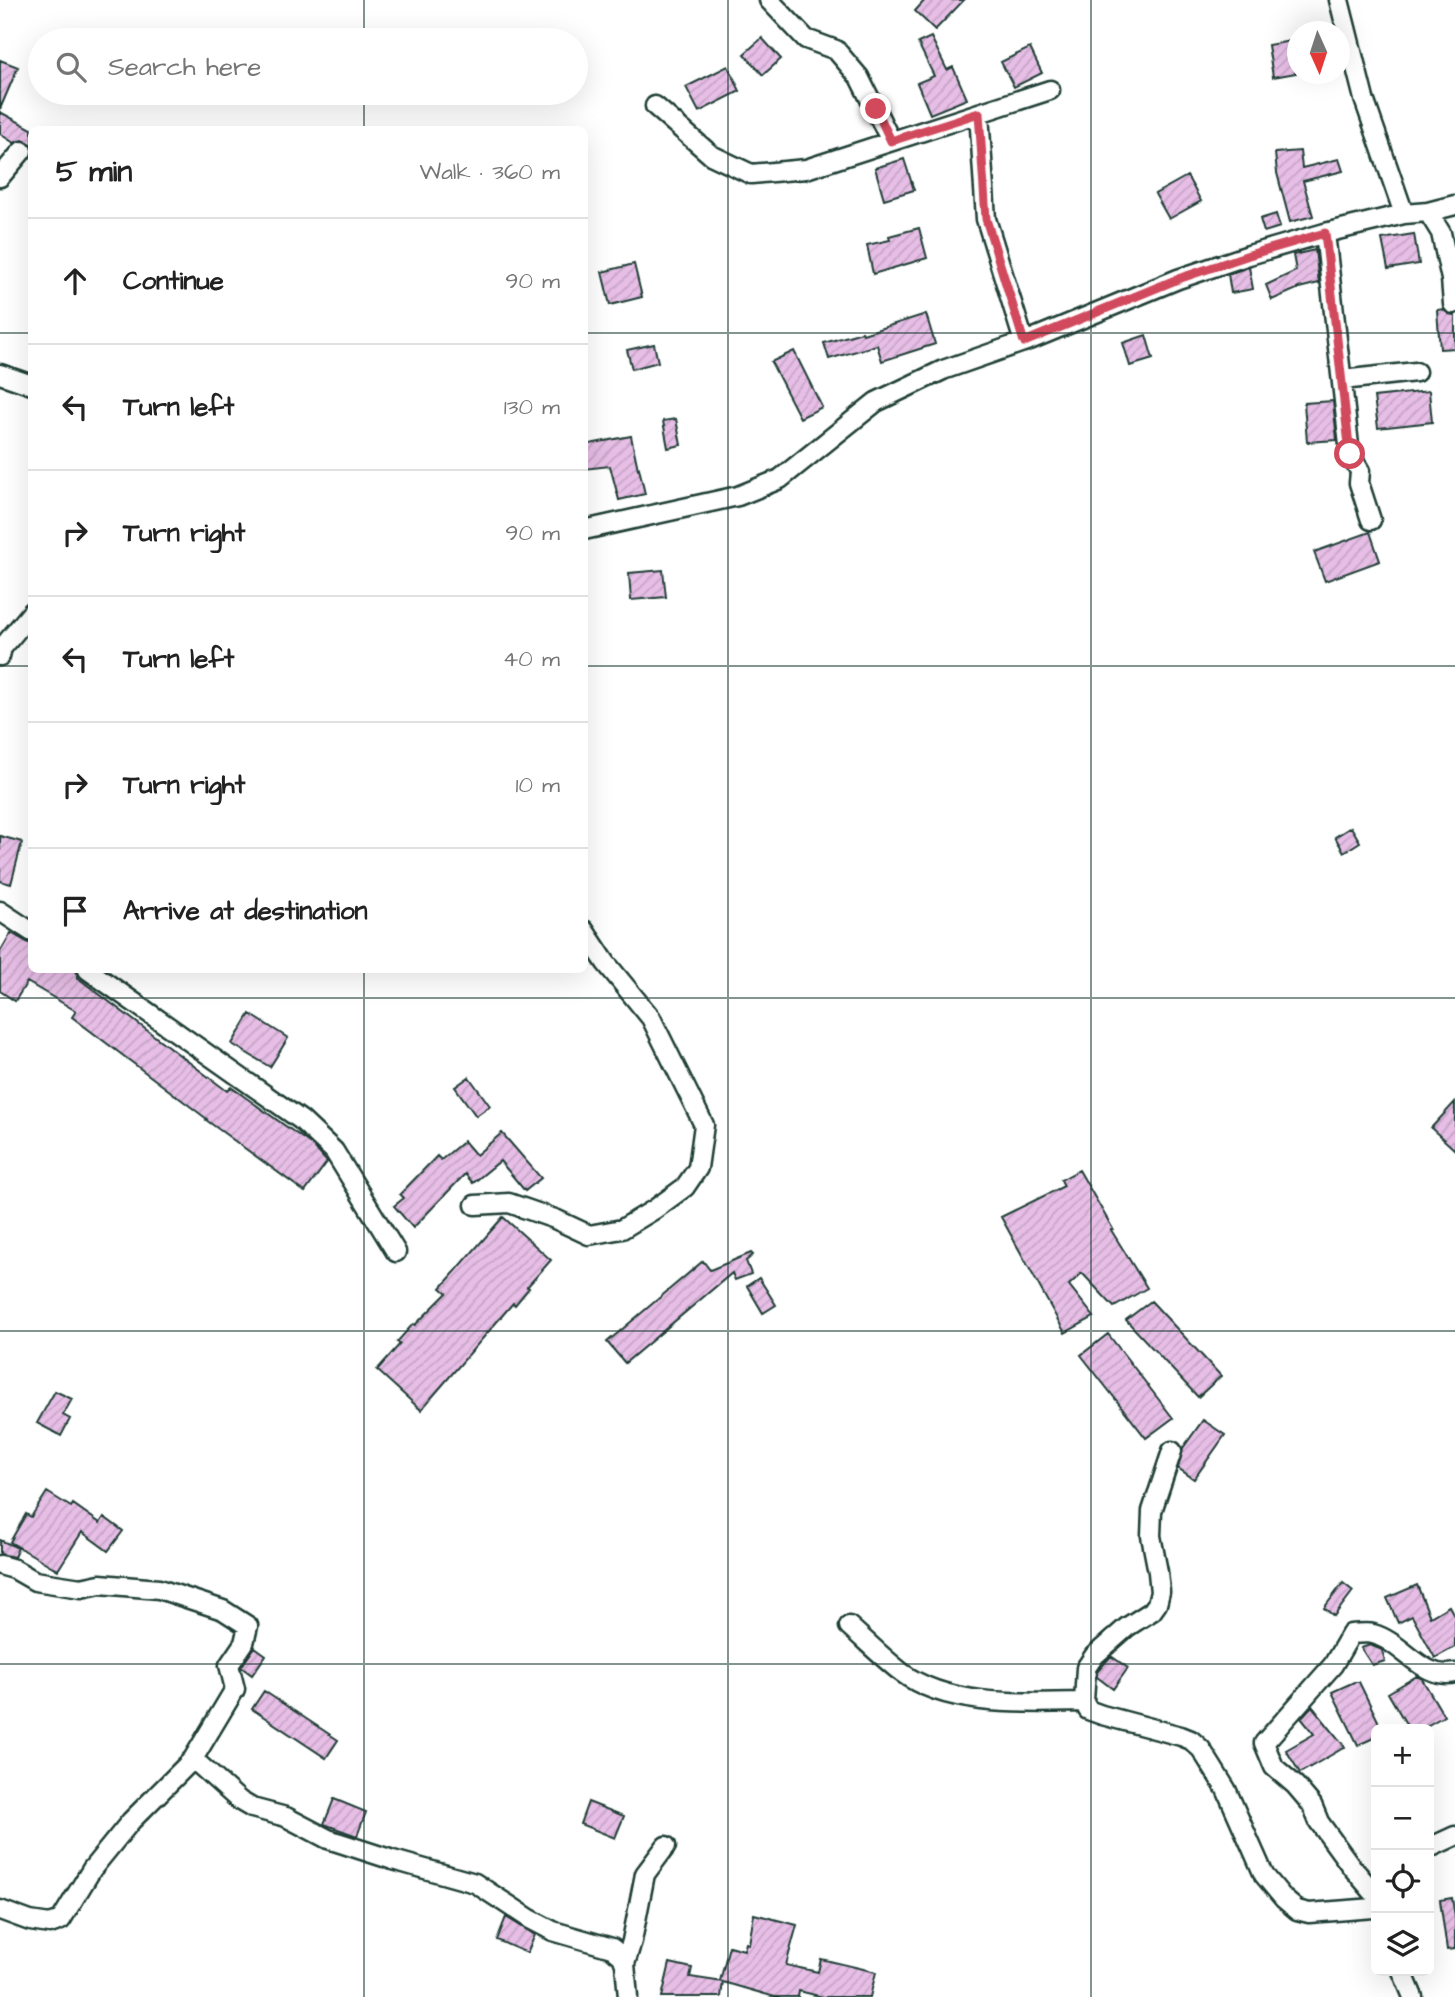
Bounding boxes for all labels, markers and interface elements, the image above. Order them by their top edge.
north arrow [1287,21,1350,84]
search box [28,28,588,105]
icon: search [52,48,90,86]
text: Search here [108,49,261,85]
route end [860,93,891,124]
text: 5 min [56,151,132,193]
text: Walk · 360 m [420,156,560,188]
icon: ahead [56,262,94,300]
text: Continue [123,263,224,299]
text: 90 m [505,265,560,297]
icon: left [56,388,94,426]
text: Turn left [123,389,234,425]
text: 130 m [504,391,560,423]
route start [1334,438,1365,469]
icon: right [56,514,94,552]
text: Turn right [123,515,245,551]
text: 90 m [505,517,560,549]
icon: left [56,640,94,678]
text: Turn left [123,641,234,677]
text: 40 m [503,643,560,675]
icon: right [56,766,94,804]
text: Turn right [123,767,245,803]
text: 10 m [515,769,560,801]
icon: arrive [56,892,94,930]
text: Arrive at destination [123,893,368,929]
map controls [1371,1724,1434,1976]
button: + [1371,1724,1434,1787]
button: − [1371,1787,1434,1850]
button: locate [1371,1850,1434,1913]
button: layers [1371,1913,1434,1976]

